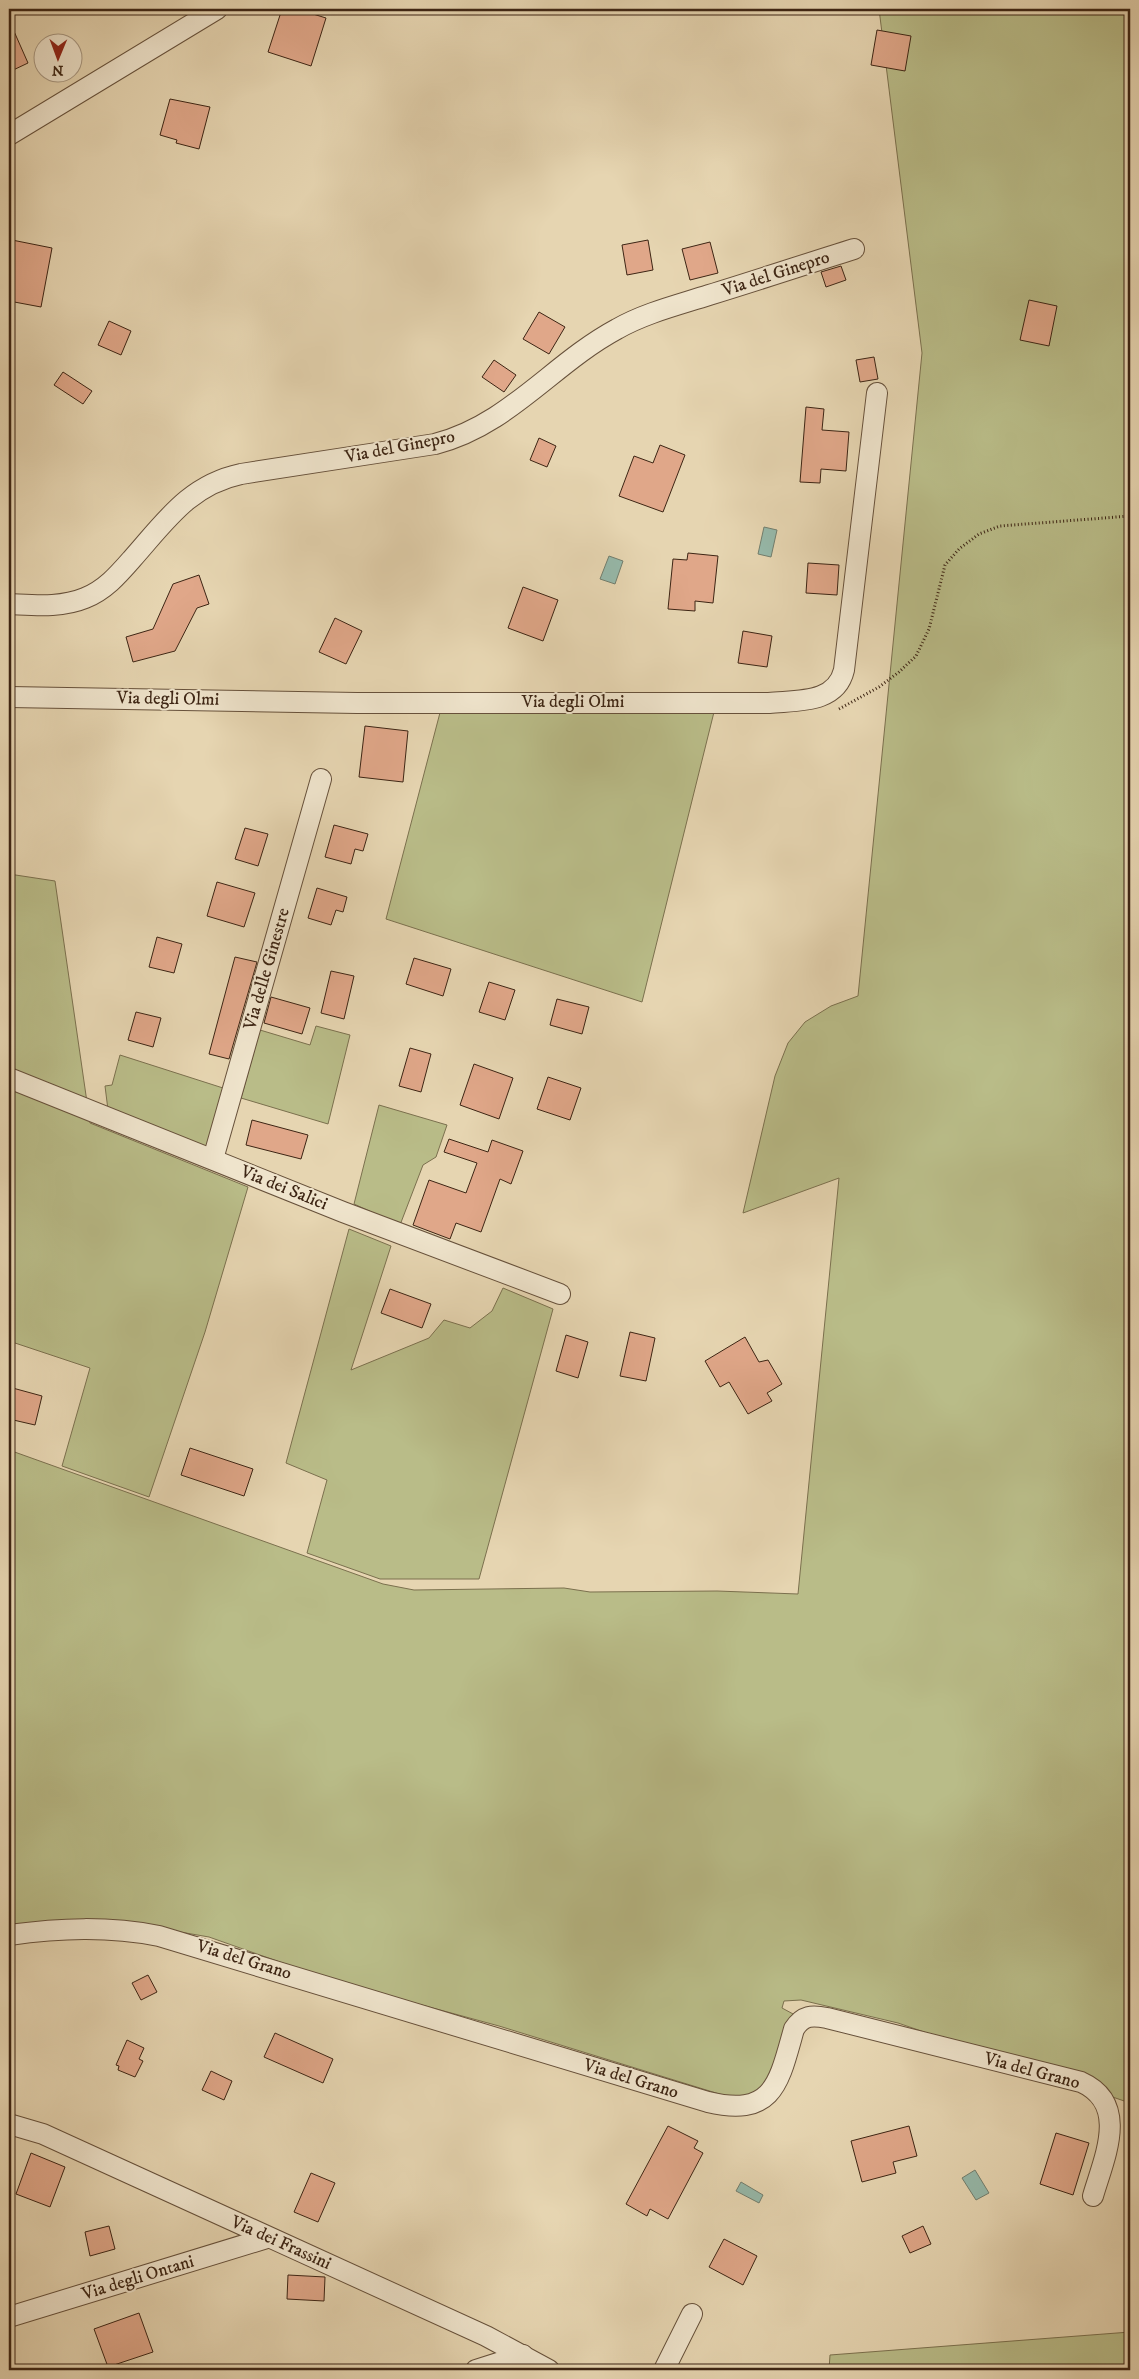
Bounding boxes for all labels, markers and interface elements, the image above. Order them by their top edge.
north arrow [32,32,82,82]
text: N [51,61,64,79]
street label: Via del Ginepro [719,246,833,302]
street label: Via del Ginepro [342,426,457,469]
street label: Via degli Olmi [115,687,220,711]
street label: Via degli Olmi [521,691,624,713]
street label: Via delle Ginestre [239,905,295,1033]
street label: Via dei Salici [236,1160,331,1215]
street label: Via del Grano [193,1935,294,1985]
street label: Via del Grano [981,2047,1082,2094]
street label: Via del Grano [580,2054,681,2104]
street label: Via dei Frassini [226,2211,335,2275]
street label: Via degli Ontani [78,2251,197,2306]

